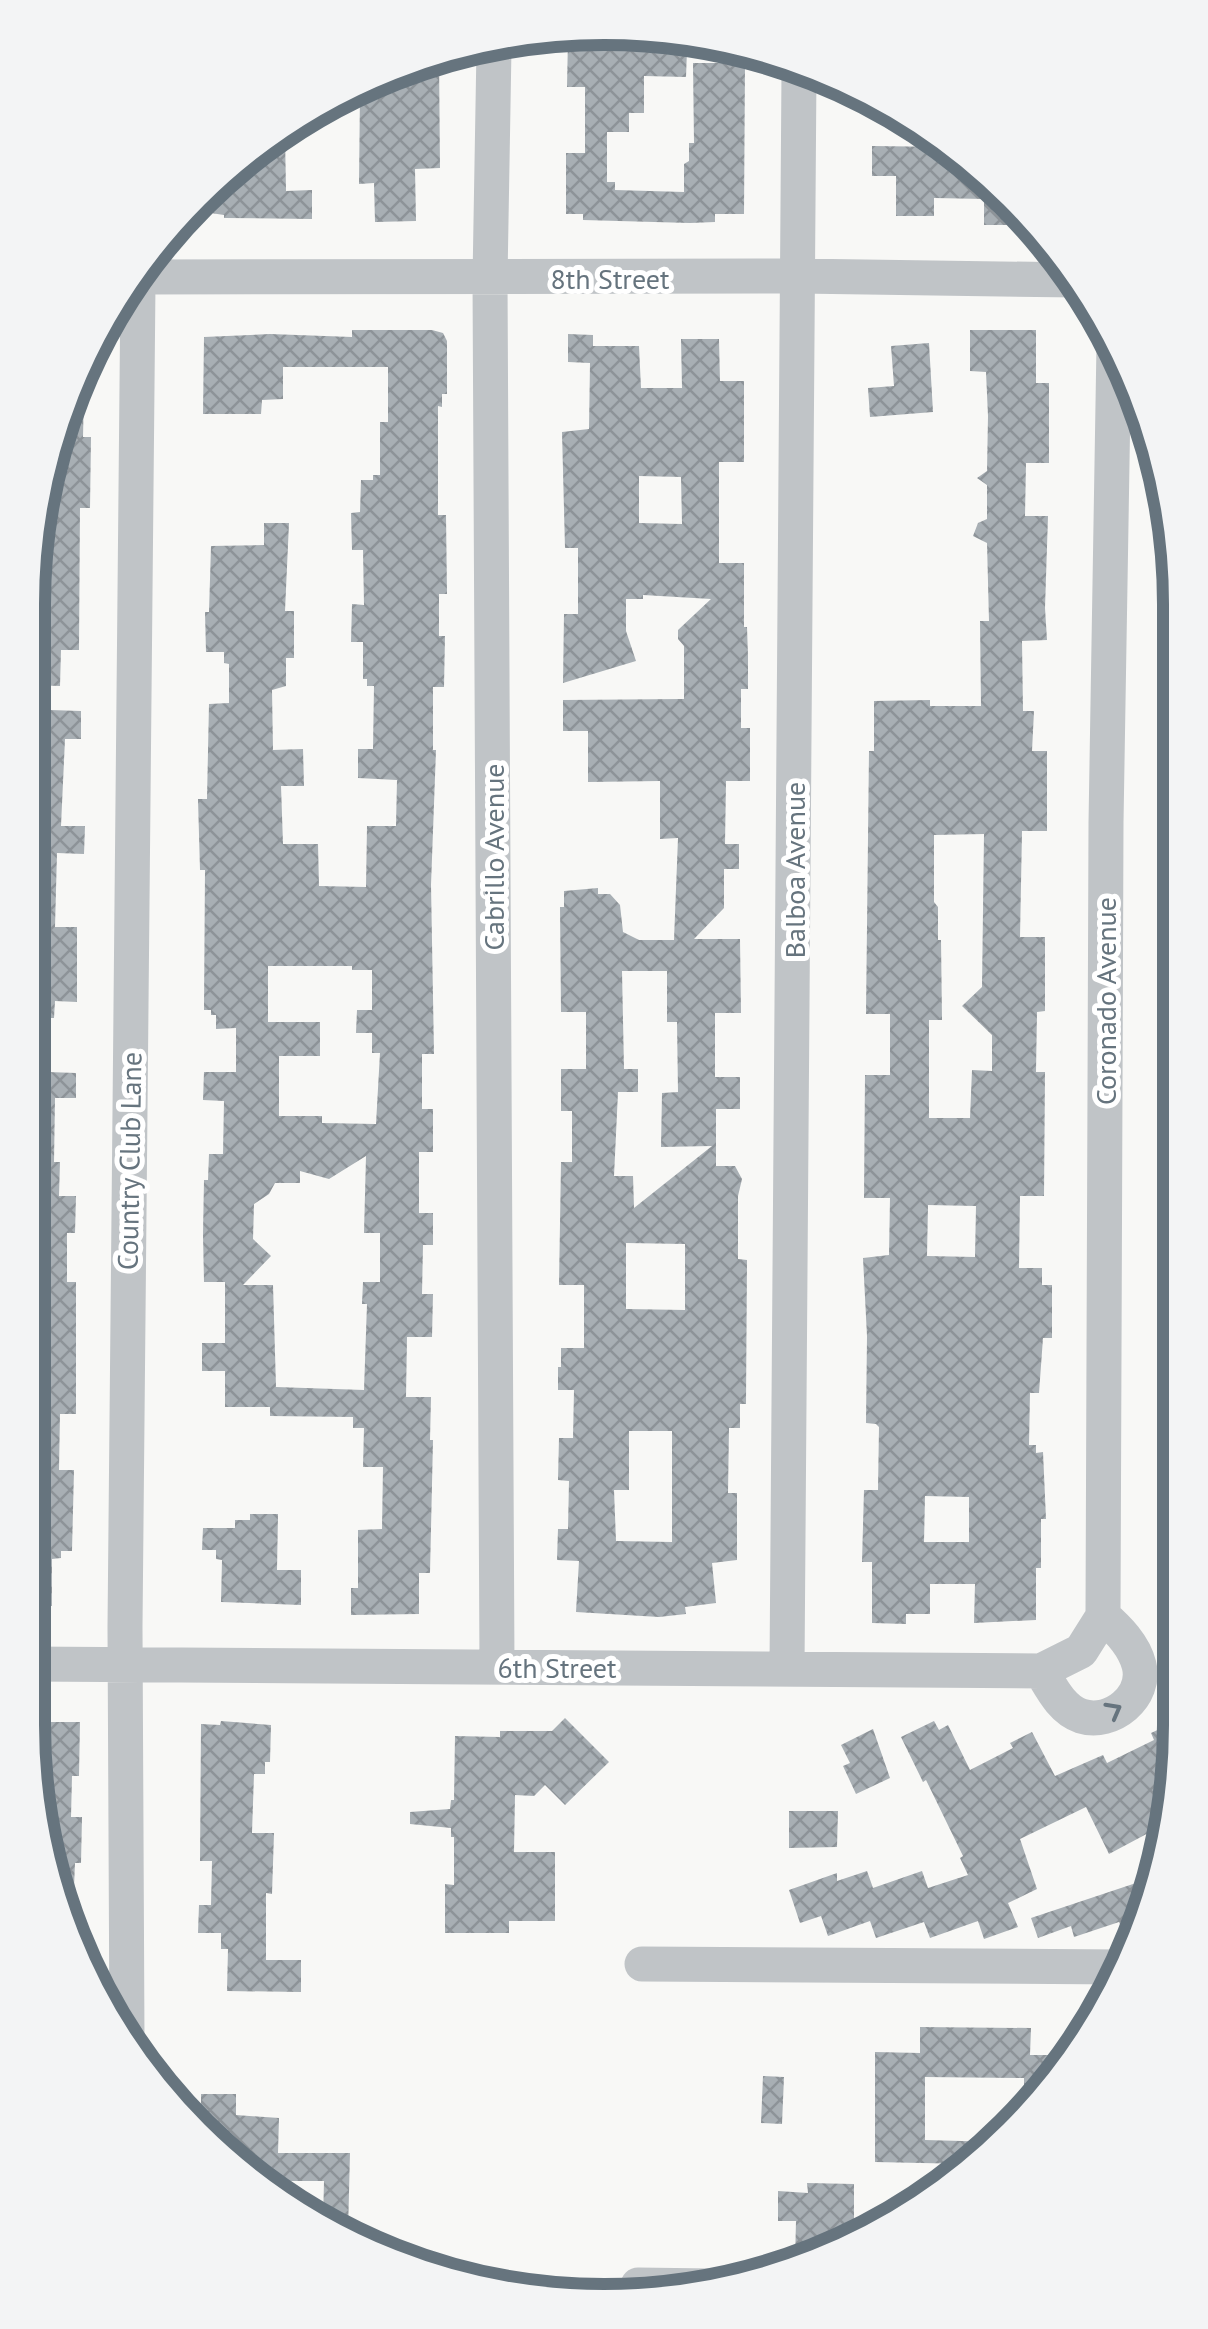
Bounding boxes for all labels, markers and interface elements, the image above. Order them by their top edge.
street label: 8th Street [550,260,670,297]
street label: Cabrillo Avenue [475,764,512,950]
street label: Balboa Avenue [776,782,813,958]
street label: Coronado Avenue [1087,897,1124,1105]
street label: Country Club Lane [109,1052,149,1270]
street label: 6th Street [497,1649,617,1686]
one-way arrow [1103,1703,1121,1723]

